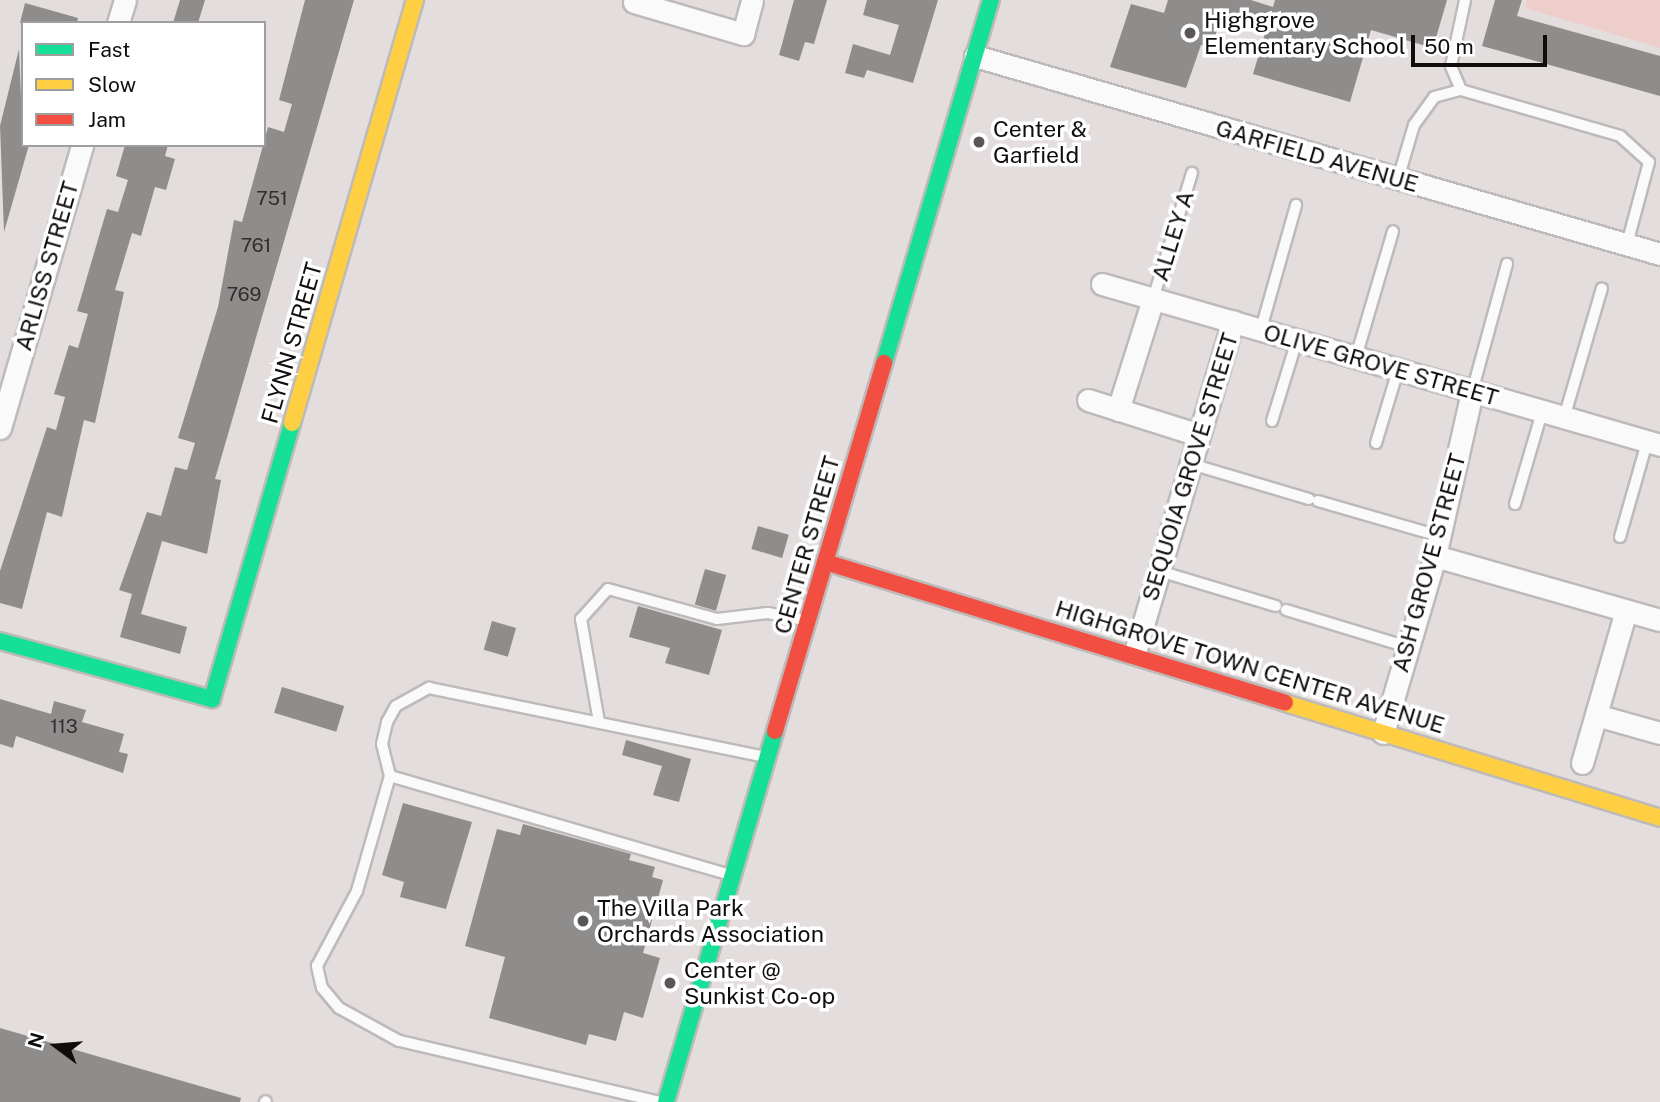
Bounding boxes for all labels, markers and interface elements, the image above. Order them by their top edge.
place label: Highgrove Elementary School [1204,6,1406,60]
legend [21,21,266,147]
scale bar [1415,21,1552,65]
marker: Highgrove Elementary School [1182,25,1198,41]
text: 50 m [1424,34,1474,59]
text: Fast [88,37,130,62]
text: Slow [88,72,136,97]
text: Jam [88,107,126,132]
street label: GARFIELD AVENUE [1213,114,1421,198]
place label: Center & Garfield [993,115,1087,169]
marker: Center & Garfield [971,134,987,150]
street label: ARLISS STREET [10,178,84,354]
street label: ALLEY A [1146,187,1200,285]
house number: 751 [256,188,288,210]
house number: 761 [241,235,271,257]
street label: FLYNN STREET [256,259,328,427]
house number: 769 [227,284,261,306]
street label: OLIVE GROVE STREET [1260,318,1502,412]
street label: SEQUOIA GROVE STREET [1136,330,1244,604]
street label: ASH GROVE STREET [1386,450,1472,676]
street label: CENTER STREET [768,453,846,637]
street label: HIGHGROVE TOWN CENTER AVENUE [1052,595,1448,739]
house number: 113 [50,716,78,738]
place label: The Villa Park Orchards Association [597,894,824,948]
marker: The Villa Park Orchards Association [575,913,591,929]
place label: Center @ Sunkist Co-op [684,956,835,1010]
marker: Center @ Sunkist Co-op [662,975,678,991]
north arrow [21,1011,91,1081]
text: N [23,1030,48,1050]

